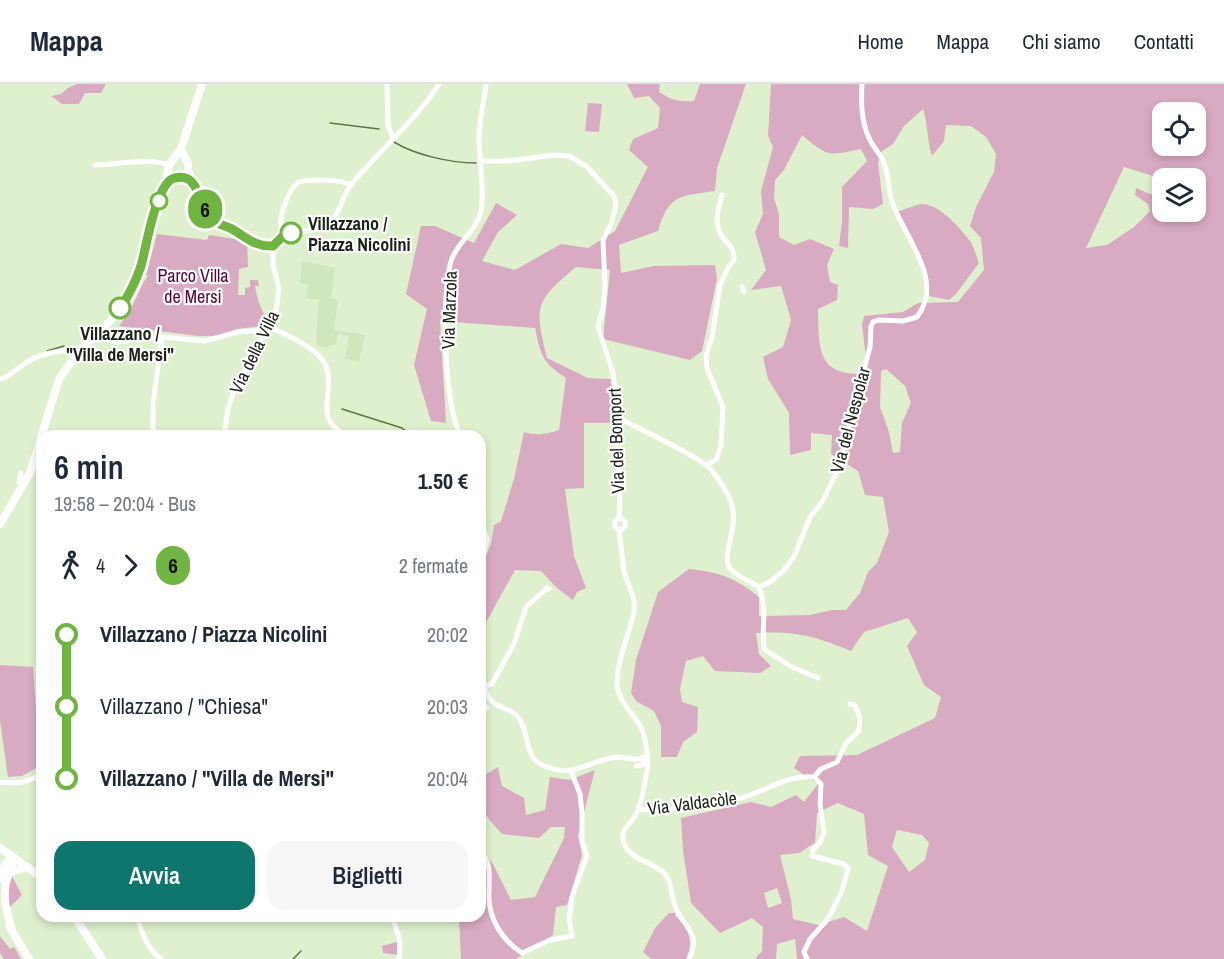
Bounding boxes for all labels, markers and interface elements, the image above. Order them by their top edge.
text: Mappa [30,22,103,60]
text: Home [858,27,904,56]
text: Mappa [937,27,989,56]
text: Chi siamo [1022,27,1101,56]
text: Contatti [1134,27,1194,56]
map controls [1152,102,1206,222]
button: locate [1152,102,1206,156]
button: layers [1152,168,1206,222]
line badge: 6 [186,190,224,228]
unlabelled marker [150,192,168,210]
text: 6 [200,195,210,224]
place label: Villazzano / Piazza Nicolini [308,211,411,257]
marker: Villazzano / Piazza Nicolini [280,222,302,244]
park label: Parco Villa de Mersi [157,263,229,309]
street label: Via Marzola [435,270,463,350]
marker: Villazzano / "Villa de Mersi" [109,297,131,319]
street label: Via della Villa [223,306,285,398]
place label: Villazzano / "Villa de Mersi" [66,321,174,367]
street label: Via del Nespolar [824,364,876,476]
street label: Via del Bomport [602,388,630,494]
text: 6 min [54,445,124,489]
text: 1.50 € [418,466,468,496]
text: 19:58 – 20:04 · Bus [54,490,196,517]
icon: walk [54,549,87,582]
icon: forward [114,549,147,582]
text: 6 [168,551,178,580]
text: 4 [96,552,105,579]
text: 2 fermate [399,552,468,579]
text: Villazzano / Piazza Nicolini [100,619,327,649]
text: 20:02 [427,621,468,648]
text: Villazzano / "Chiesa" [100,691,268,721]
text: 20:03 [427,693,468,720]
text: Villazzano / "Villa de Mersi" [100,763,334,793]
text: 20:04 [427,765,468,792]
street label: Via Valdacòle [646,785,738,821]
button: Avvia [54,841,255,910]
button: Biglietti [267,841,468,910]

